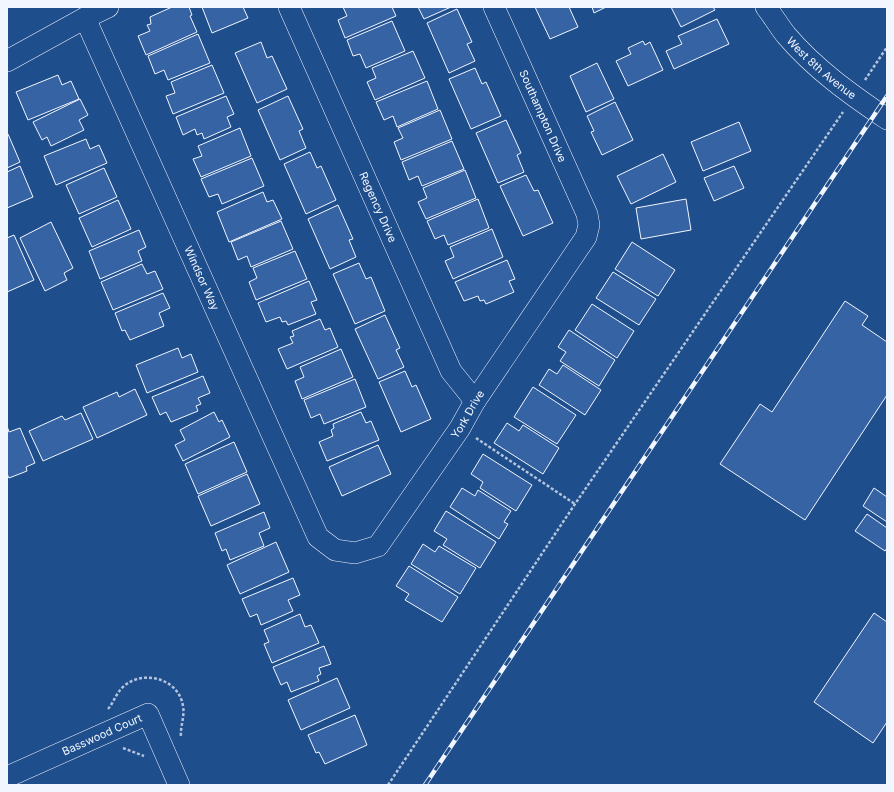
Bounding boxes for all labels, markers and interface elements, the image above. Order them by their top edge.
street label: West 8th Avenue [784,34,859,102]
street label: Southampton Drive [516,68,570,164]
street label: Regency Drive [356,170,400,245]
street label: Windsor Way [181,244,222,312]
street label: York Drive [448,387,487,441]
street label: Basswood Court [60,710,144,759]

